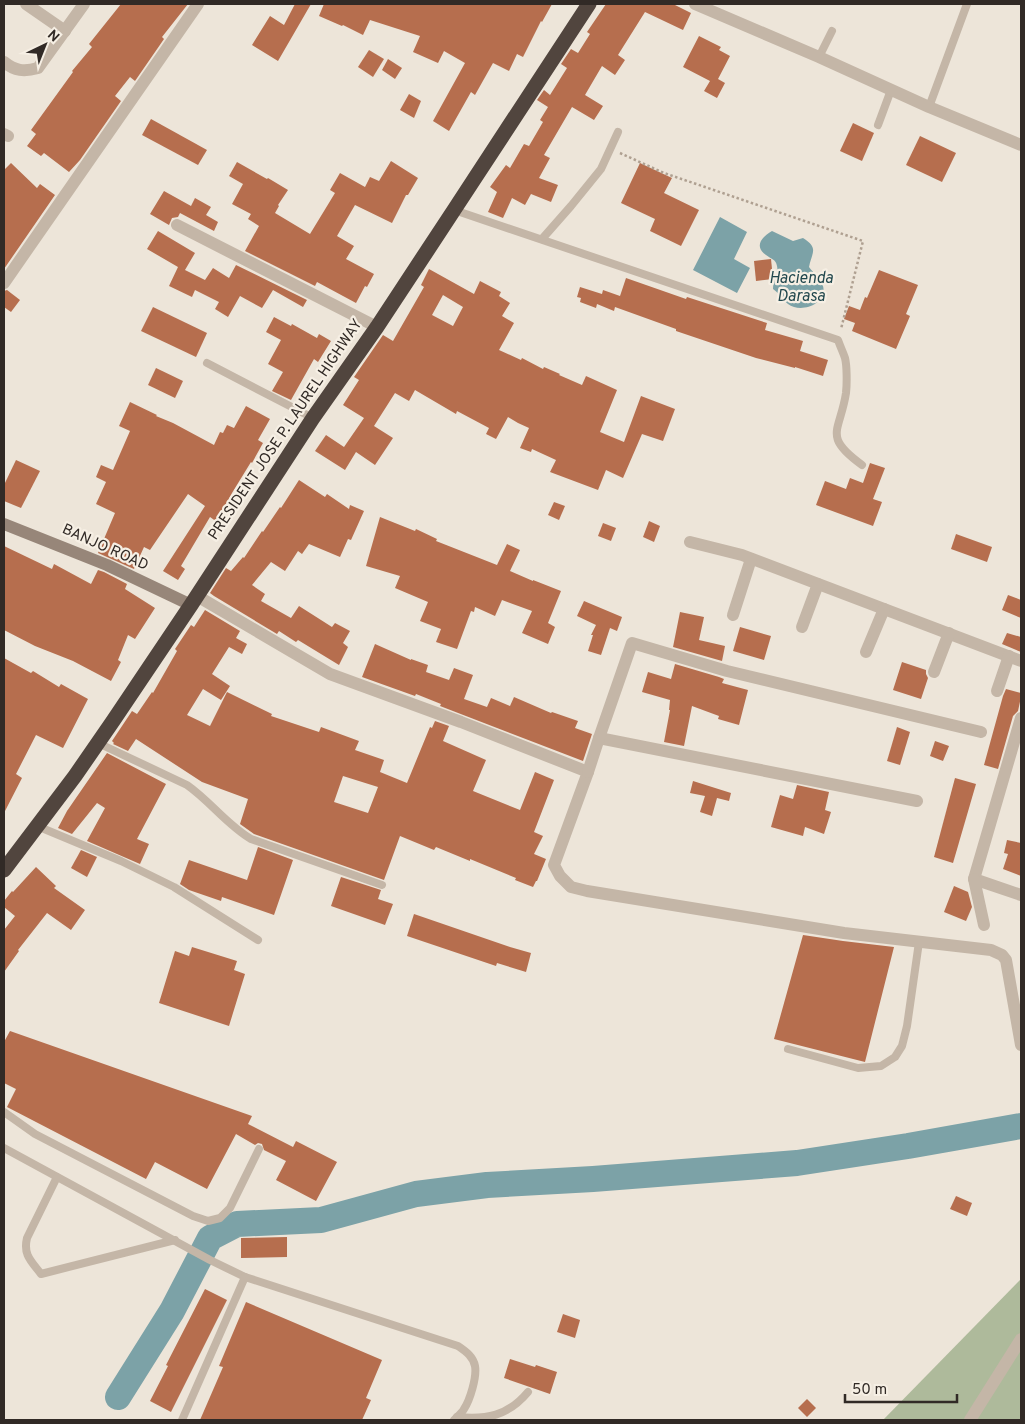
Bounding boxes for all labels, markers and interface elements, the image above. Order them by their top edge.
north arrow [20,20,70,70]
text: N [43,27,62,46]
water label: Hacienda Darasa [769,269,834,307]
street label: PRESIDENT JOSE P. LAUREL HIGHWAY [205,316,367,544]
street label: BANJO ROAD [59,520,151,576]
scale bar [845,1372,958,1404]
text: 50 m [852,1381,887,1400]

